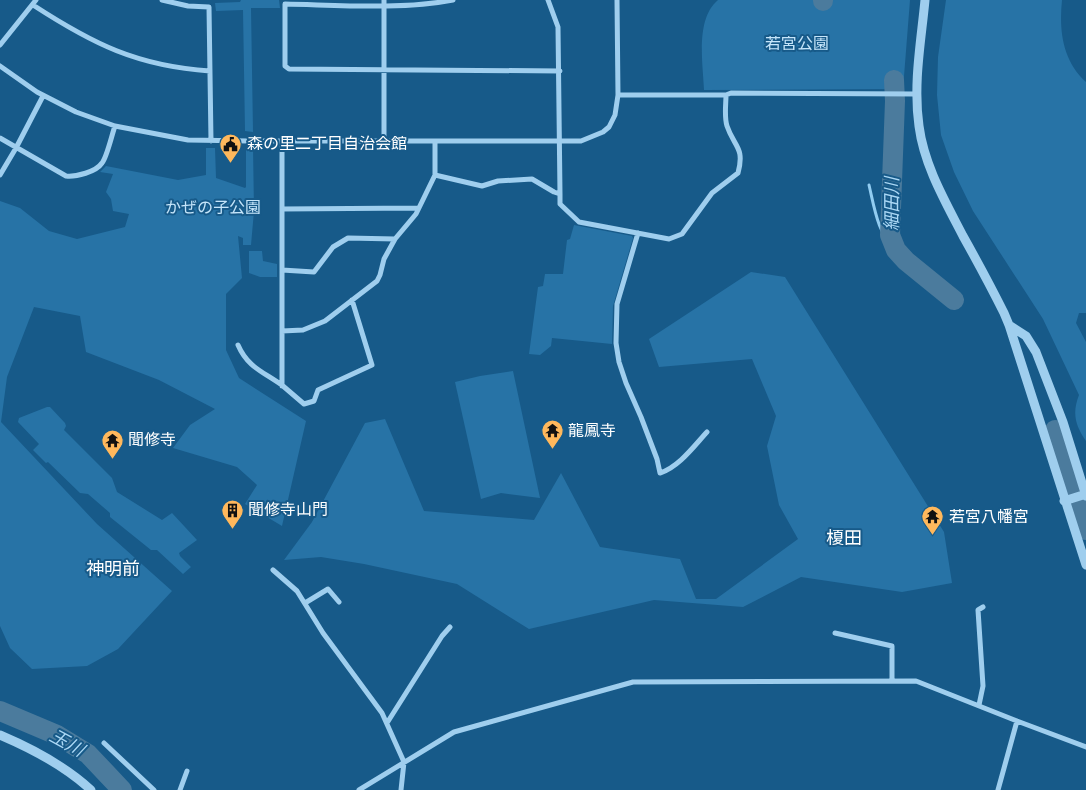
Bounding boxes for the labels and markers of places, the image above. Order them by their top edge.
public building icon: 森の里二丁目自治会館 [219,132,243,163]
place label: 森の里二丁目自治会館 [247,134,407,154]
temple icon: 龍鳳寺 [540,419,564,450]
place label: 龍鳳寺 [568,421,616,441]
temple icon: 聞修寺 [100,428,124,459]
place label: 聞修寺 [128,430,176,450]
building icon: 聞修寺山門 [220,498,244,529]
place label: 聞修寺山門 [248,500,328,520]
temple icon: 若宮八幡宮 [921,505,945,536]
place label: 若宮八幡宮 [949,507,1029,527]

